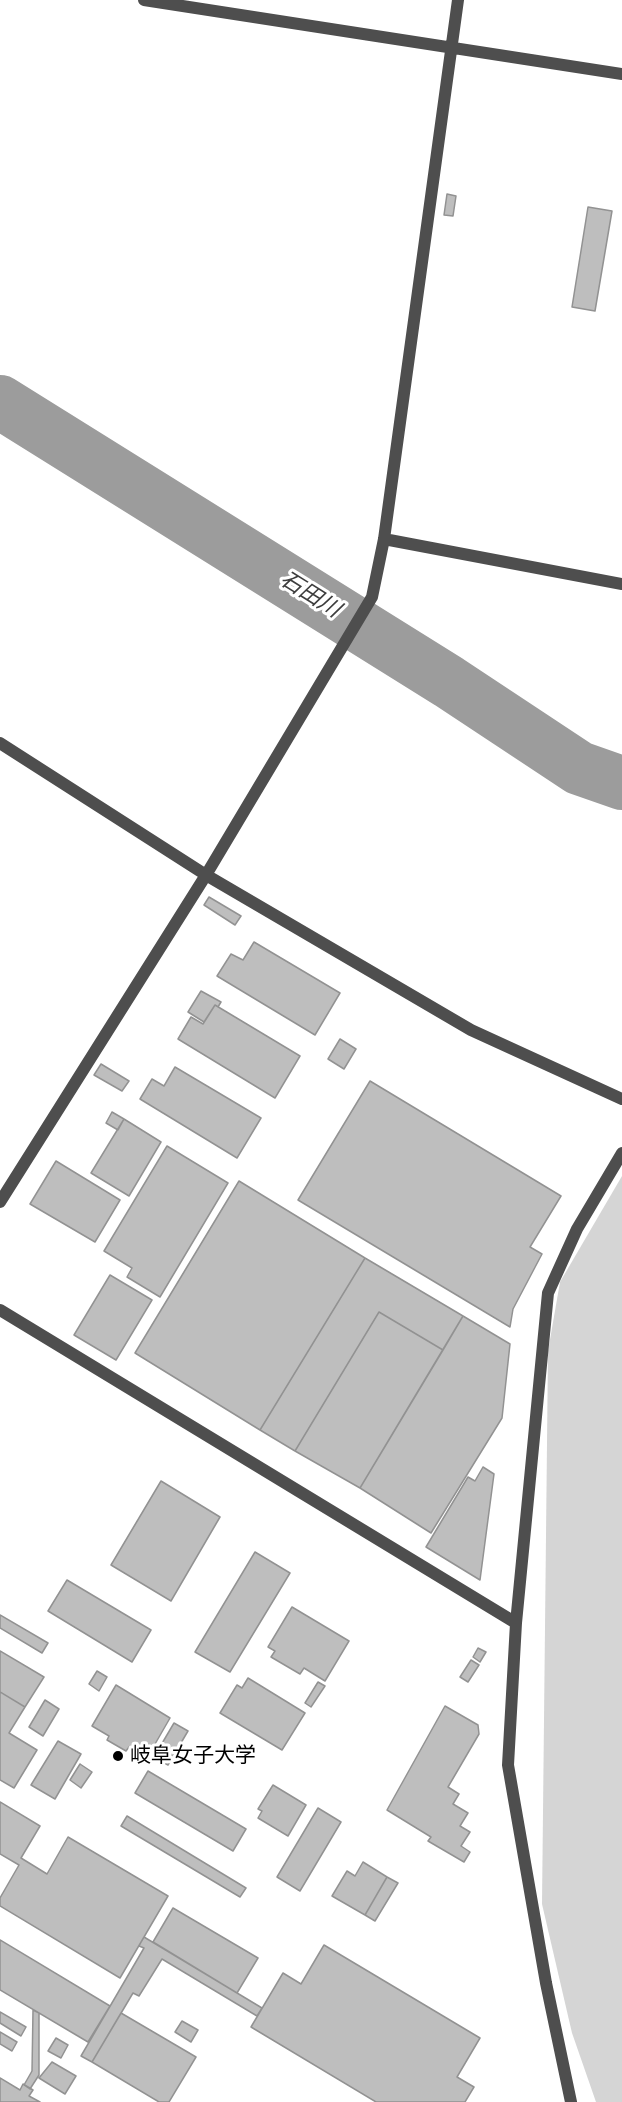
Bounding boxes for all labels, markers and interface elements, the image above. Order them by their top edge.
water label: 石田川 [275,566,345,624]
place label: 岐阜女子大学 [130,1743,256,1769]
marker: 岐阜女子大学 [111,1749,125,1763]

